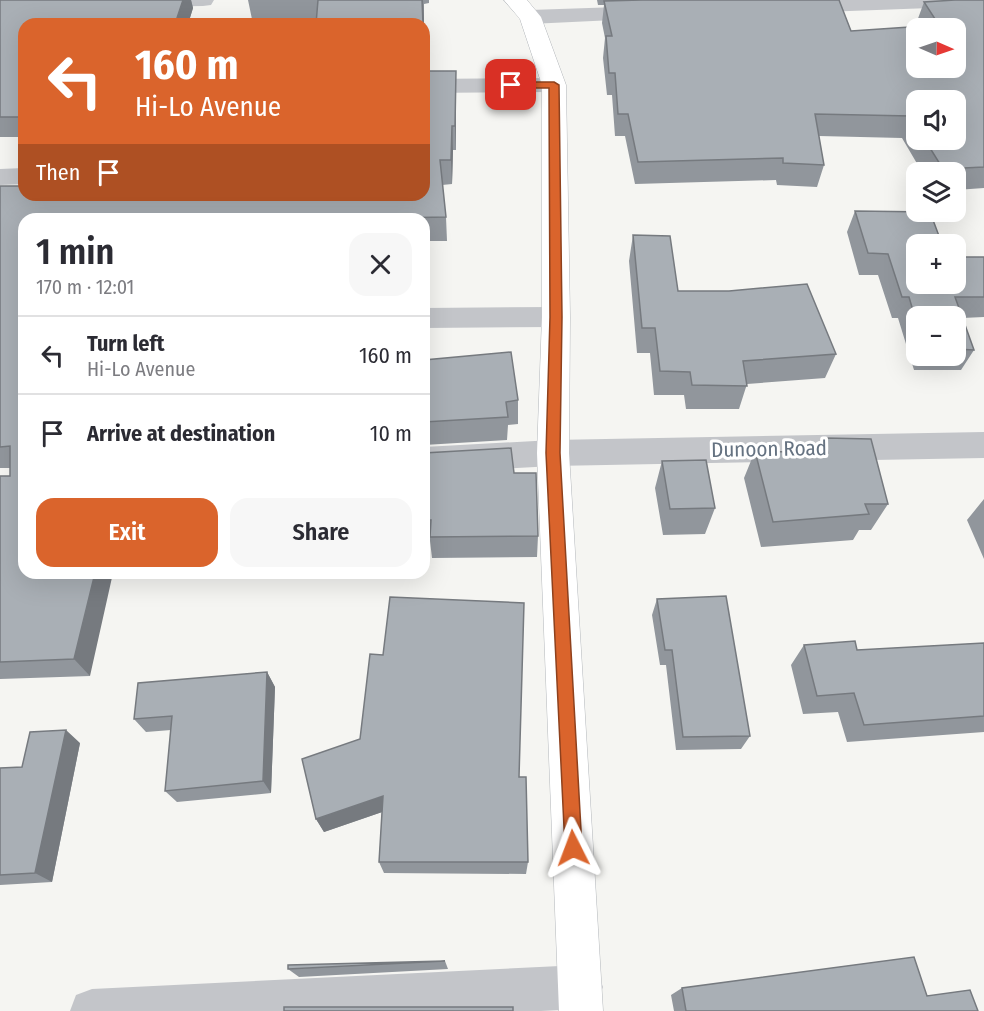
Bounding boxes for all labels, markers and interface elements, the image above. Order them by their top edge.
north arrow [906,18,966,78]
map controls [906,18,966,366]
text: 160 m [135,40,238,90]
icon: left [36,42,114,120]
pin [485,59,536,110]
icon: arrive [494,68,527,101]
button: sound [906,90,966,150]
text: Hi-Lo Avenue [135,91,281,123]
icon: arrive [92,156,125,189]
text: Then [36,159,80,186]
button: layers [906,162,966,222]
text: 1 min [36,230,114,274]
button: close [349,233,412,296]
button: + [906,234,966,294]
text: 170 m · 12:01 [36,275,134,299]
button: − [906,306,966,366]
text: Turn left [87,330,165,357]
icon: left [36,339,69,372]
text: 160 m [359,342,412,369]
text: Hi-Lo Avenue [87,357,195,381]
icon: arrive [36,417,69,450]
text: Arrive at destination [87,420,275,447]
text: 10 m [370,420,412,447]
street label: Dunoon Road [711,435,827,463]
button: Exit [36,498,218,567]
button: Share [230,498,412,567]
position arrow [541,816,605,880]

